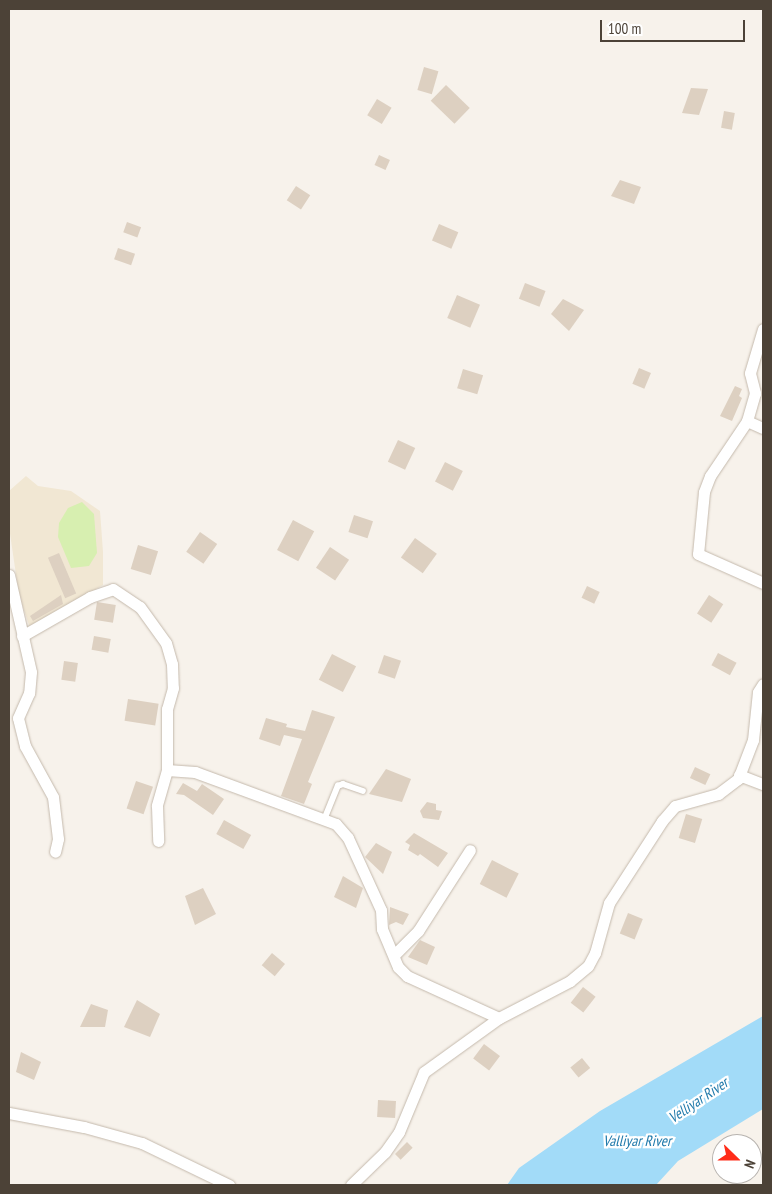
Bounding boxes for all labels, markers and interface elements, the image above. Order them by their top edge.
scale bar [602,10,747,42]
text: 100 m [608,19,641,38]
water label: Velliyar River [665,1073,731,1127]
water label: Valliyar River [603,1132,671,1150]
north arrow [712,1134,762,1184]
text: N [740,1157,760,1171]

